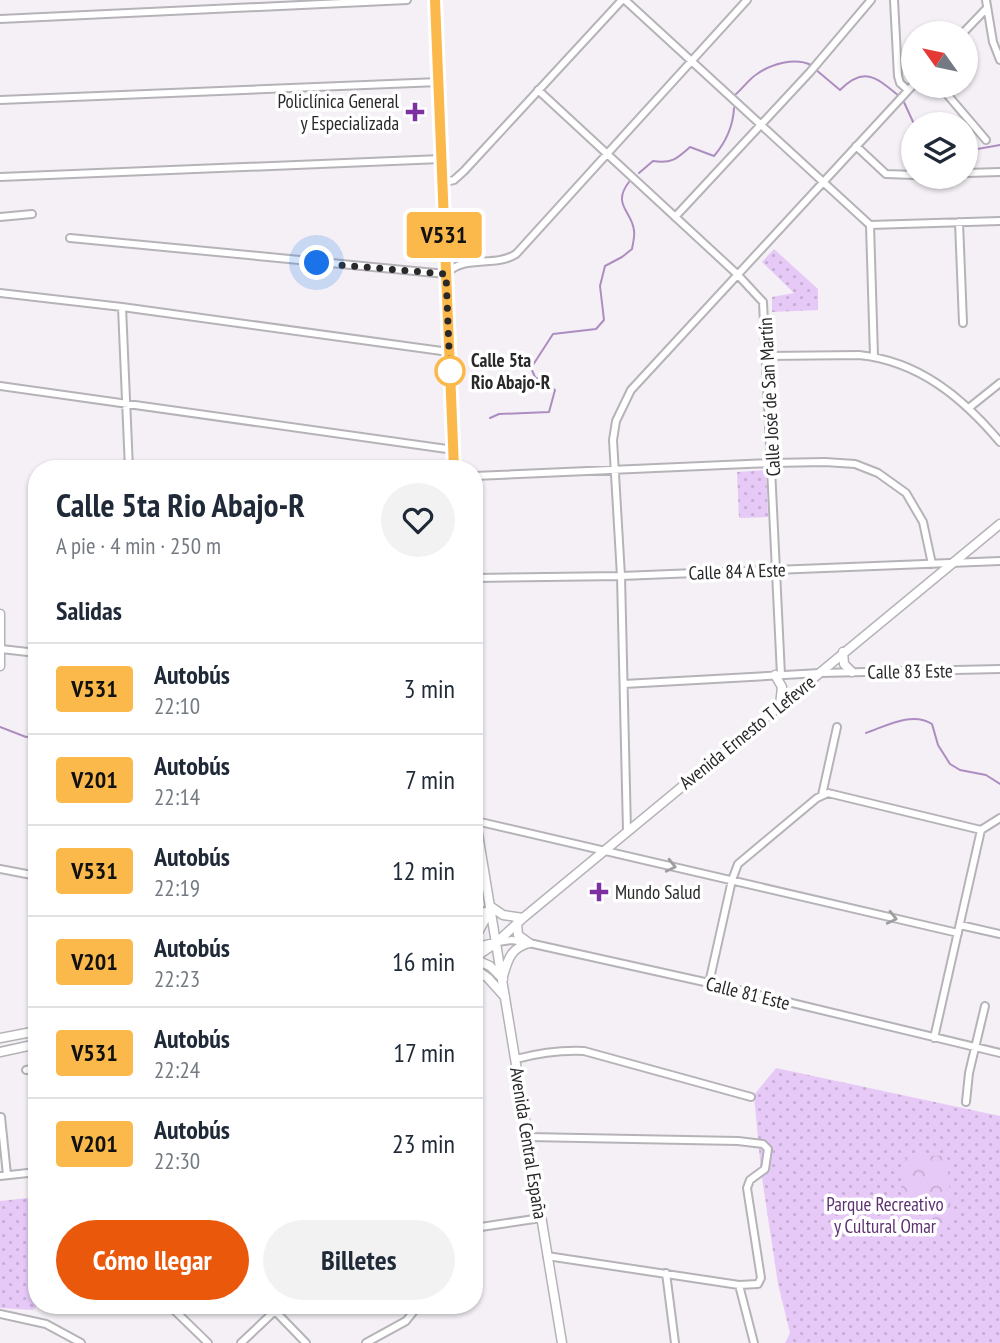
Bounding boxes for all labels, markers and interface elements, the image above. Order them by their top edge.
north arrow [901,21,978,98]
map controls [901,21,978,189]
place label: Policlínica General y Especializada [277,89,400,135]
marker: Policlínica General y Especializada [405,102,425,122]
button: layers [901,112,978,189]
line badge: V531 [395,212,493,258]
text: V531 [421,219,467,250]
your location [299,245,334,280]
street label: Calle José de San Martín [753,317,785,477]
place label: Calle 5ta Rio Abajo-R [471,348,551,394]
marker: Calle 5ta Rio Abajo-R [435,356,465,386]
text: Calle 5ta Rio Abajo-R [56,483,305,526]
button: heart [381,483,455,557]
text: A pie · 4 min · 250 m [56,531,221,560]
street label: Calle 84 A Este [688,557,786,585]
text: Salidas [56,594,122,627]
text: Autobús [154,658,230,691]
street label: Calle 83 Este [867,658,953,684]
street label: Avenida Ernesto T Lefevre [674,670,820,794]
text: 3 min [404,672,455,705]
text: V531 [71,673,118,704]
text: 22:10 [154,691,200,720]
text: Autobús [154,749,230,782]
text: 7 min [405,763,455,796]
text: V201 [71,764,118,795]
text: 22:14 [154,782,200,811]
text: Autobús [154,840,230,873]
text: 12 min [392,854,455,887]
text: V531 [71,855,118,886]
one-way arrow [665,858,677,873]
text: 22:19 [154,873,200,902]
place label: Mundo Salud [615,880,701,904]
marker: Mundo Salud [589,882,609,902]
one-way arrow [886,910,898,924]
text: Autobús [154,931,230,964]
text: 16 min [392,945,455,978]
text: V201 [71,946,118,977]
text: 22:23 [154,964,200,993]
street label: Calle 81 Este [704,971,792,1015]
text: Autobús [154,1022,230,1055]
text: 17 min [393,1036,455,1069]
text: V531 [71,1037,118,1068]
text: 22:24 [154,1055,200,1084]
street label: Avenida Central España [505,1065,553,1221]
text: Autobús [154,1113,230,1146]
text: 23 min [392,1127,455,1160]
text: V201 [71,1128,118,1159]
text: 22:30 [154,1146,200,1175]
park label: Parque Recreativo y Cultural Omar [826,1192,944,1238]
button: Cómo llegar [56,1220,249,1300]
button: Billetes [263,1220,455,1300]

